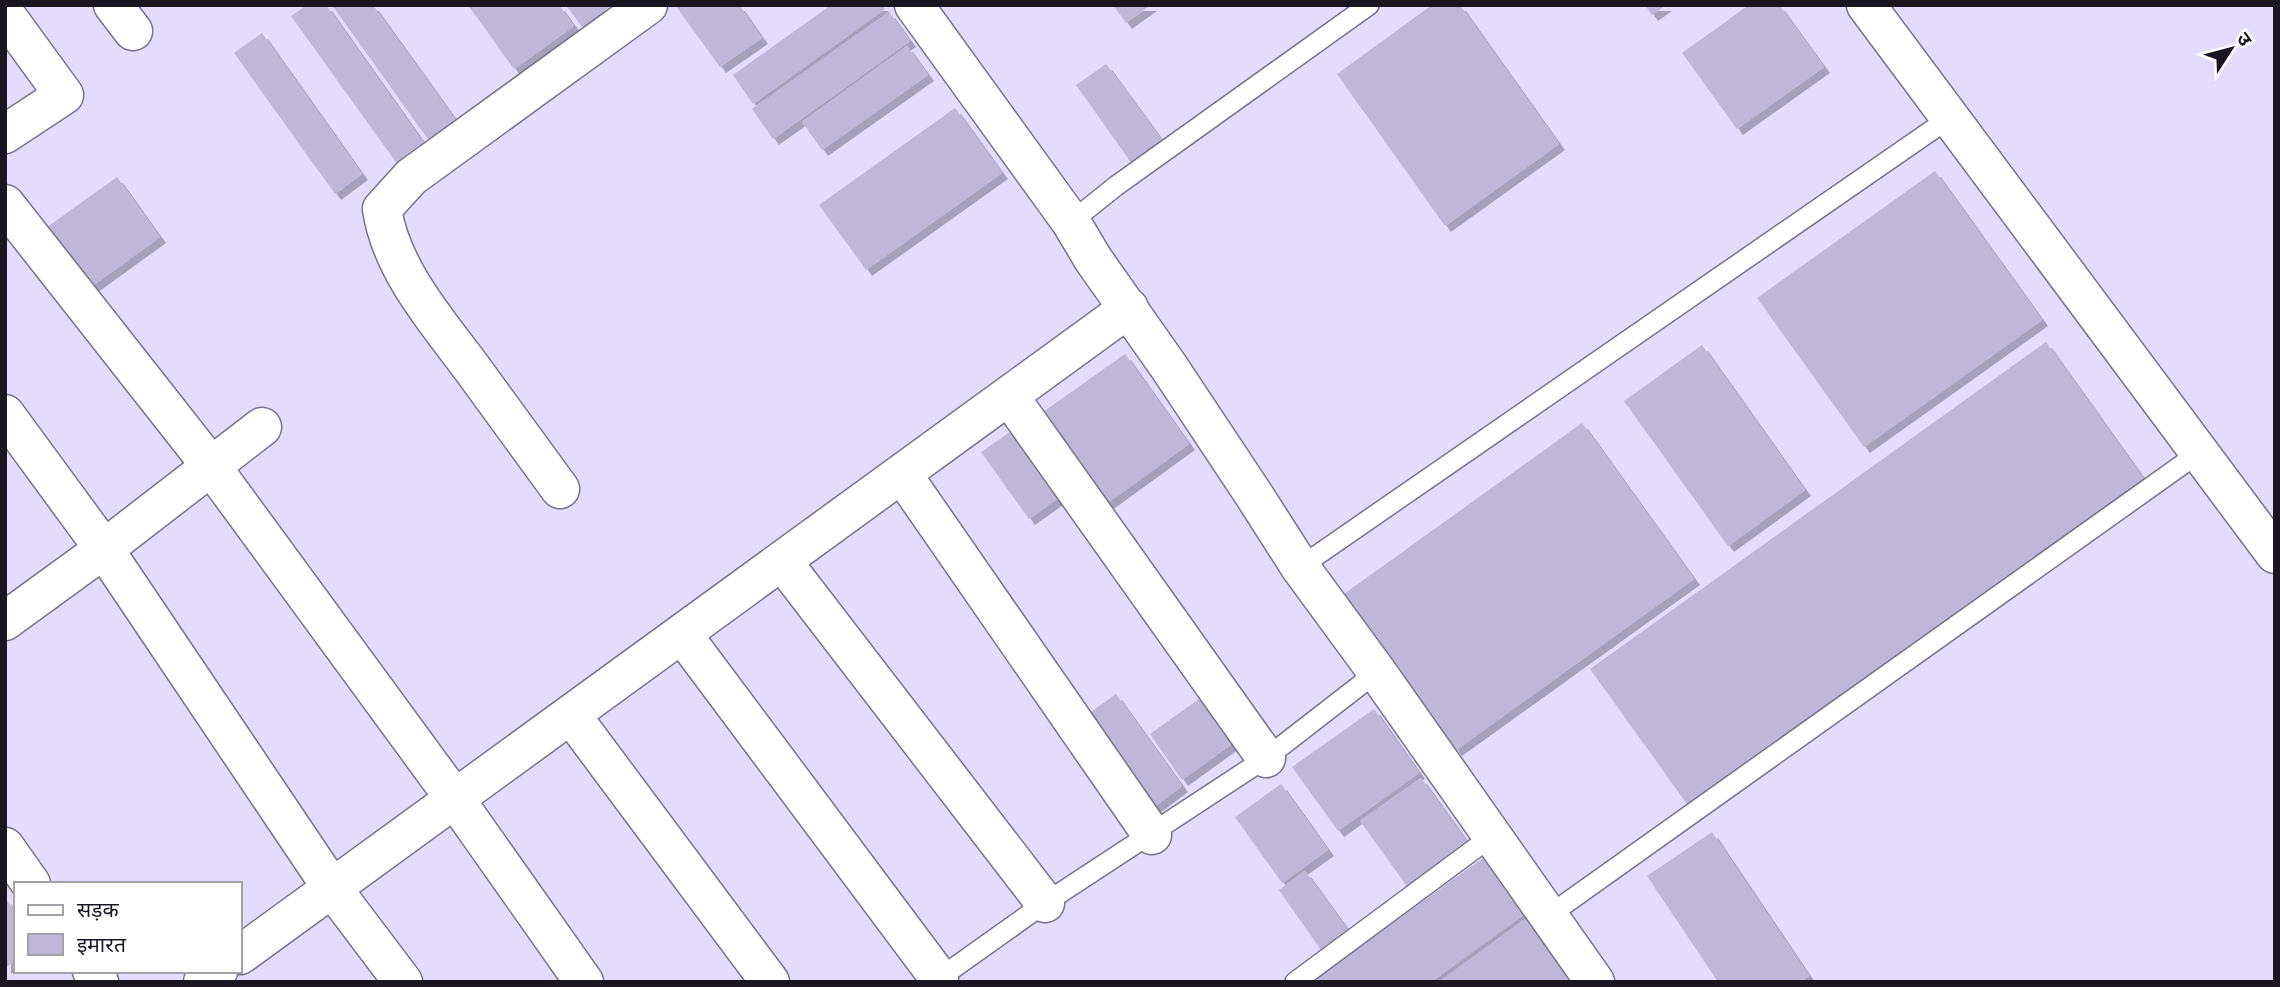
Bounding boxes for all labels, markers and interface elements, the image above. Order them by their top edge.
north arrow [2196,14,2266,84]
text: उ [2233,28,2257,51]
legend [14,882,242,973]
text: सड़क [77,897,119,921]
text: इमारत [77,932,127,956]

